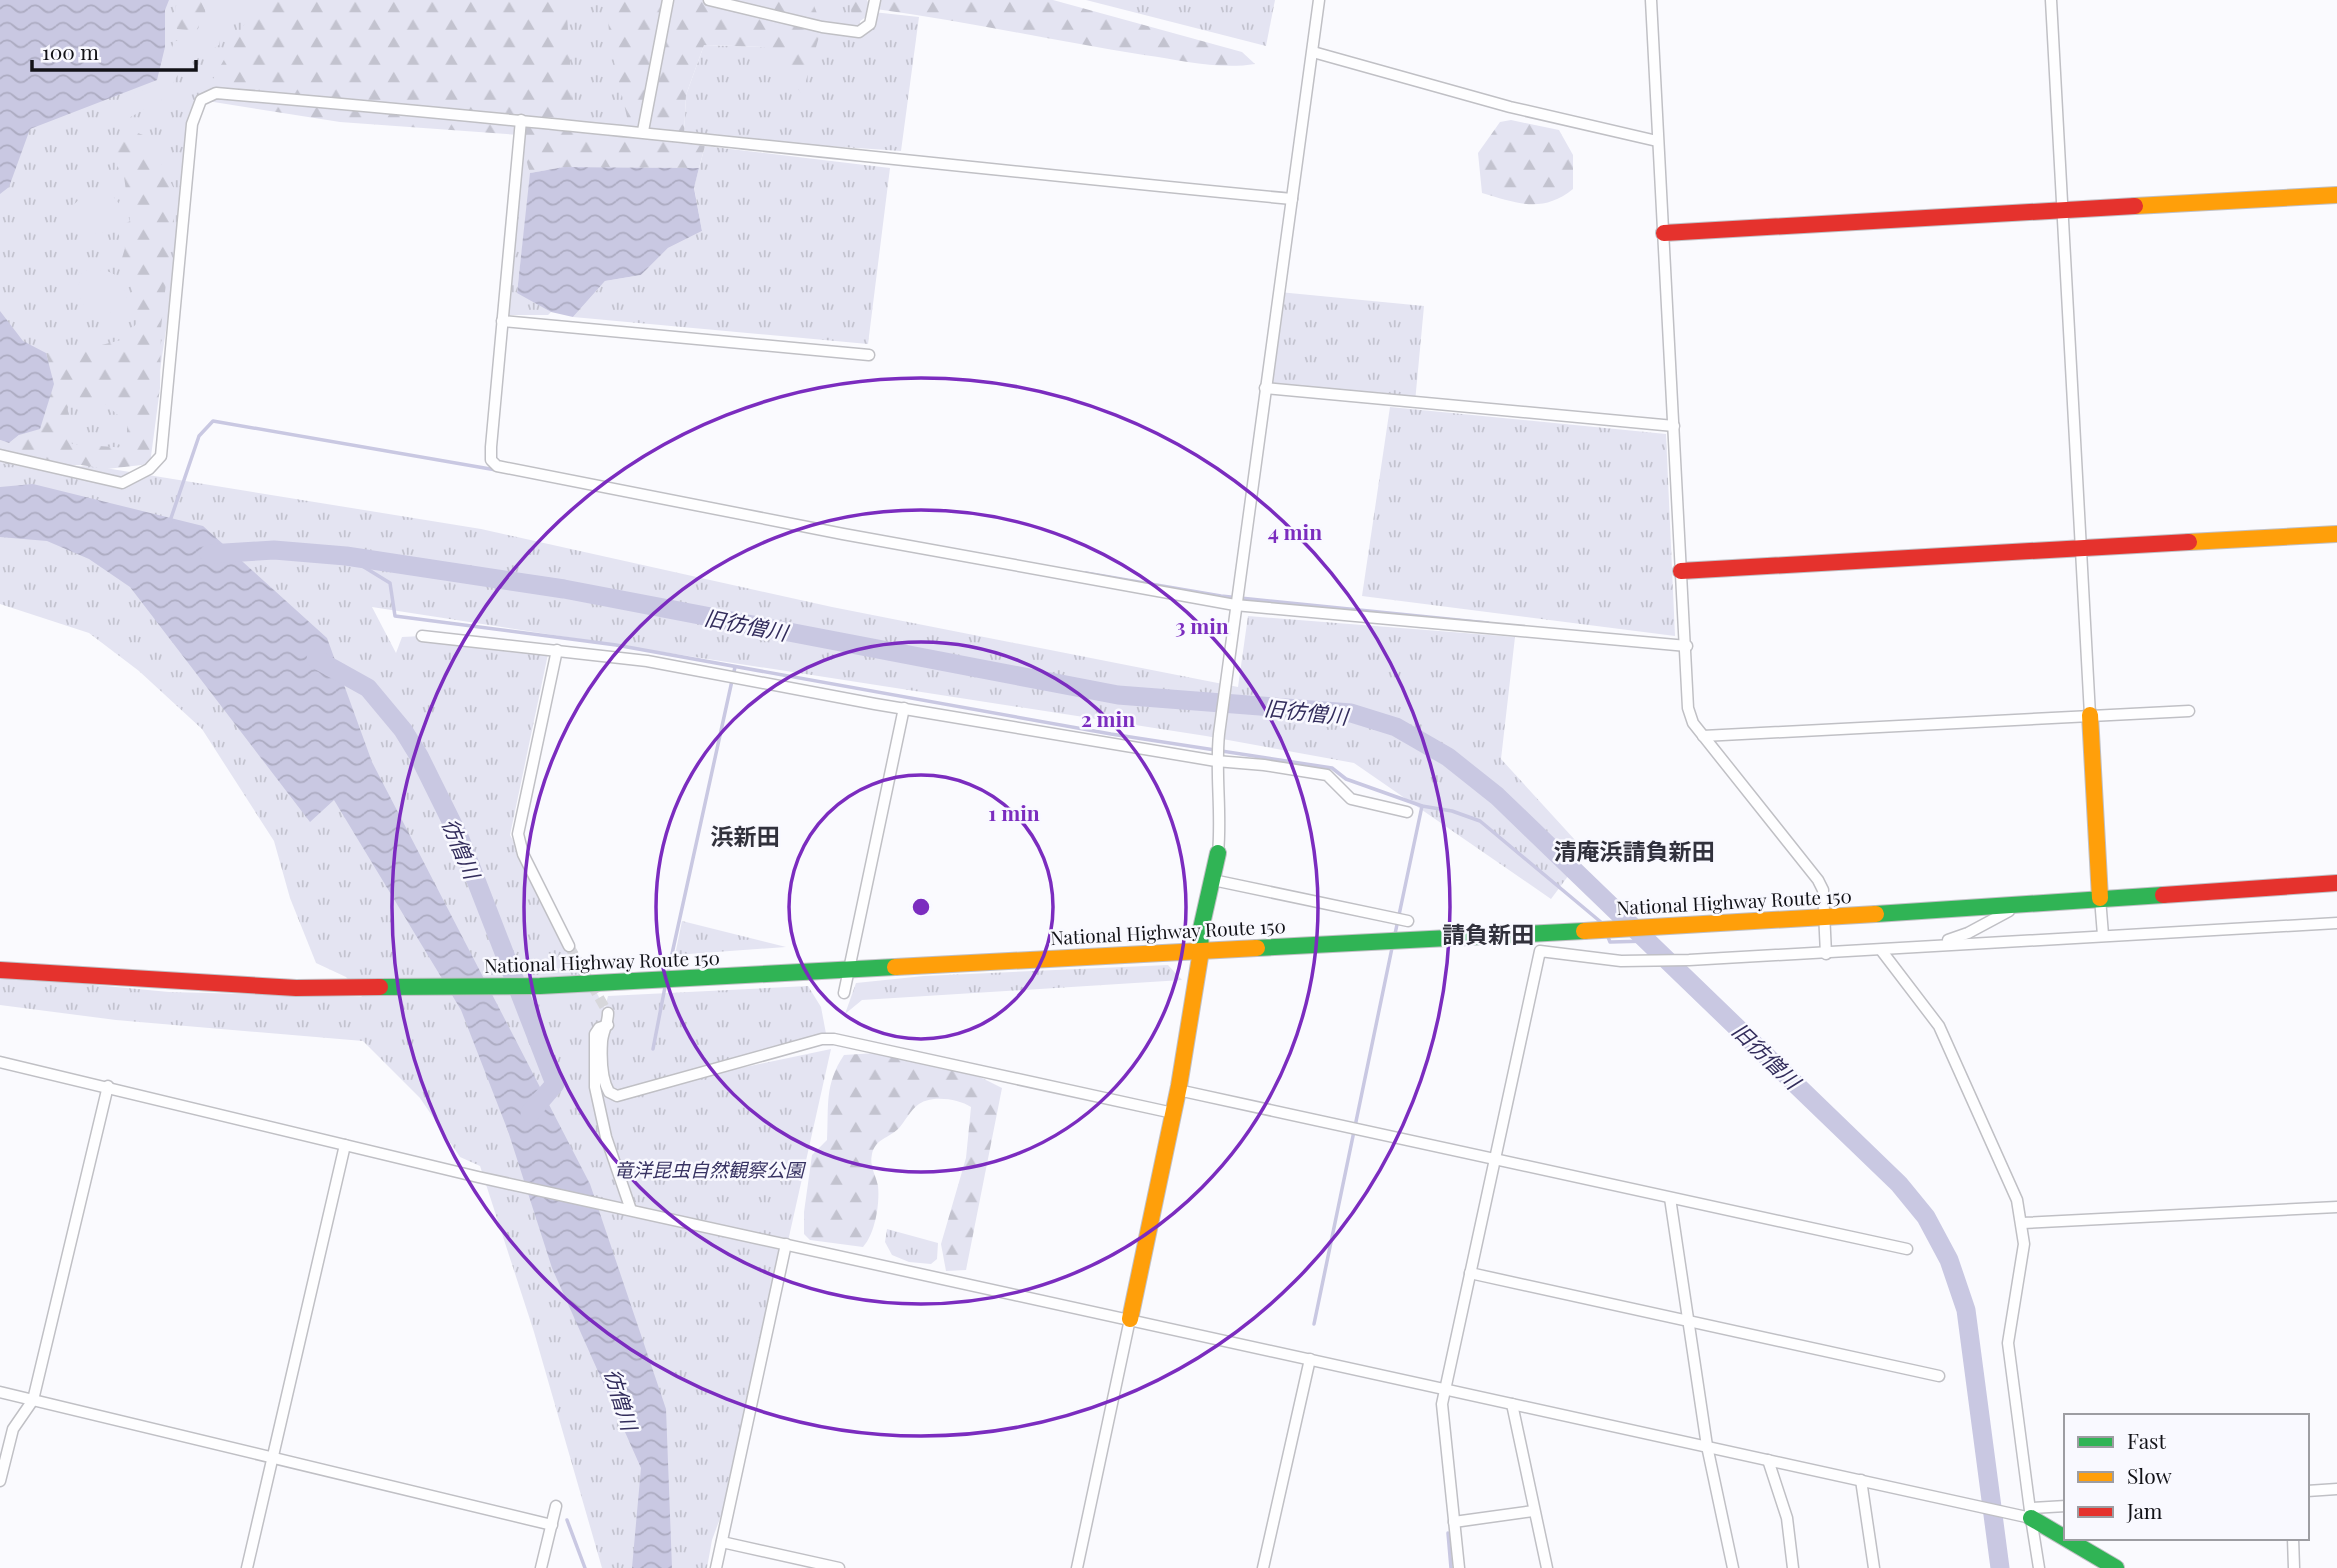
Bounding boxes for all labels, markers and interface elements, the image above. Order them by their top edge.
scale bar [32,28,196,72]
text: 100 m [42,37,99,65]
text: 4 min [1268,517,1322,545]
water label: 旧彷僧川 [702,602,792,646]
text: 3 min [1175,611,1229,639]
water label: 旧彷僧川 [1263,693,1351,730]
text: 2 min [1081,704,1135,732]
text: 1 min [988,798,1040,826]
water label: 彷僧川 [437,814,488,884]
district label: 浜新田 [711,820,780,851]
district label: 清庵浜請負新田 [1554,835,1715,866]
street label: National Highway Route 150 [1616,882,1852,920]
centre of rings [909,895,933,919]
street label: National Highway Route 150 [1050,912,1286,950]
district label: 請負新田 [1442,918,1534,949]
street label: National Highway Route 150 [484,944,720,978]
water label: 旧彷僧川 [1727,1016,1808,1096]
park label: 竜洋昆虫自然観察公園 [614,1156,807,1182]
water label: 彷僧川 [599,1365,645,1435]
legend [2064,1414,2309,1540]
text: Fast [2127,1426,2166,1454]
text: Slow [2127,1461,2172,1489]
text: Jam [2126,1496,2163,1524]

